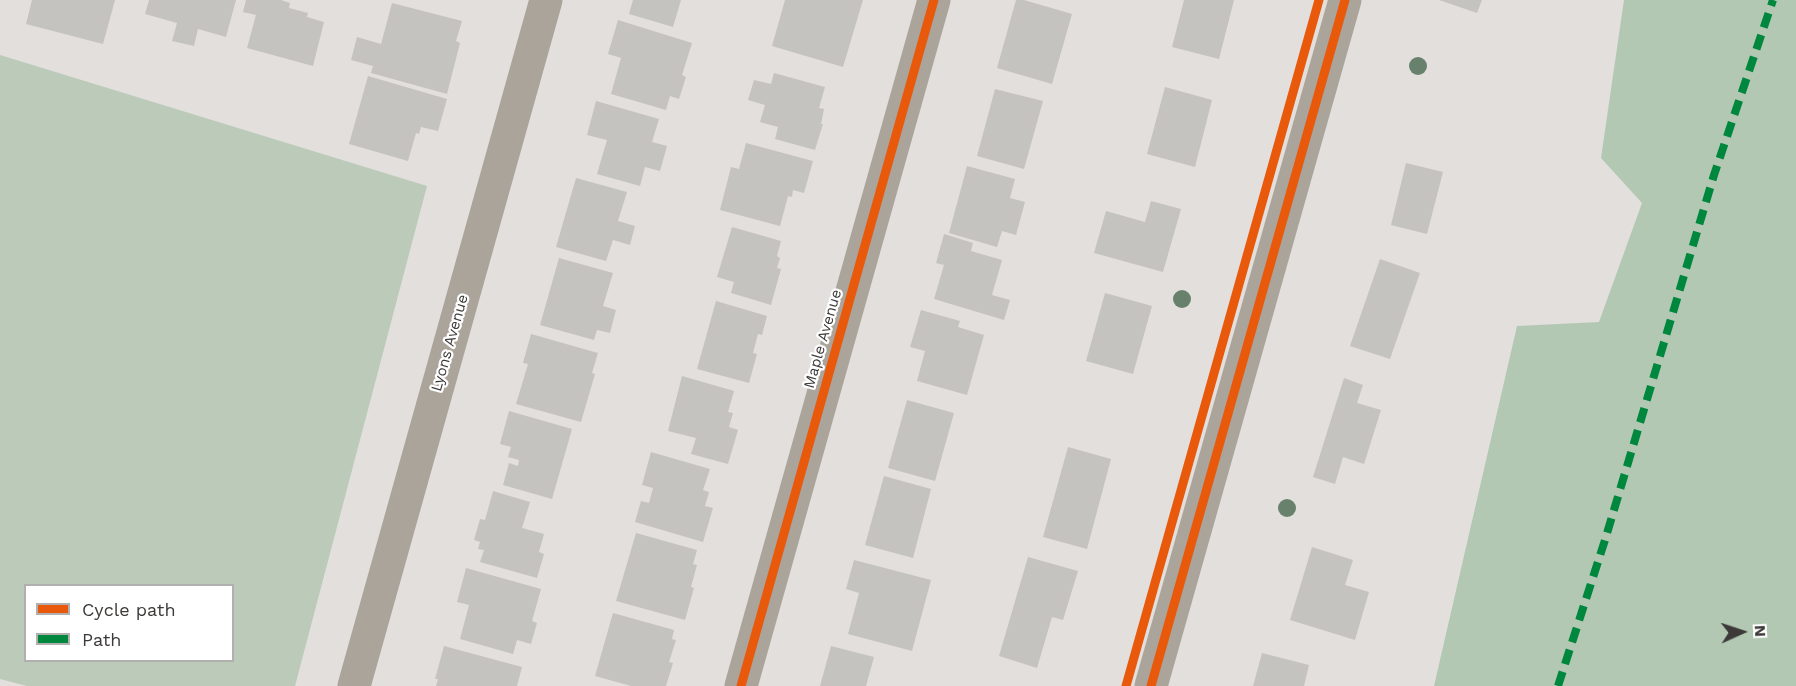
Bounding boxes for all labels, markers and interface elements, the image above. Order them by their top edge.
street label: Maple Avenue [800,287,846,391]
street label: Lyons Avenue [428,293,472,393]
legend [24,584,234,662]
text: Cycle path [82,599,176,620]
north arrow [1712,602,1772,662]
text: N [1751,625,1770,637]
text: Path [82,629,122,650]

